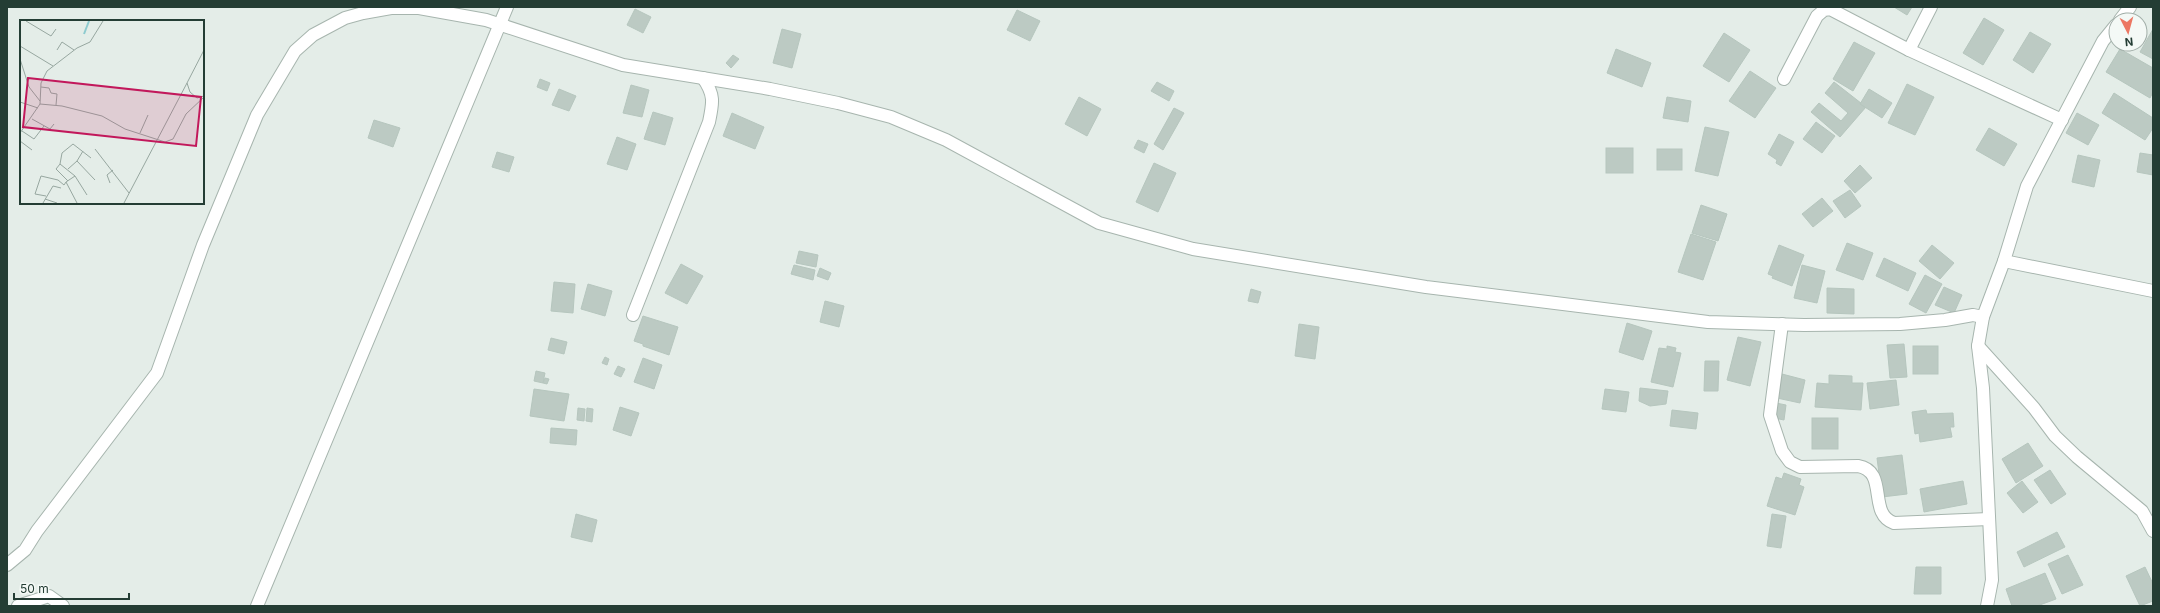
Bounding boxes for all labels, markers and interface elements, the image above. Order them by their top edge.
north arrow [2108,12,2148,52]
inset map [20,20,204,204]
text: N [2124,35,2134,49]
scale bar [14,575,129,601]
text: 50 m [20,581,49,596]

